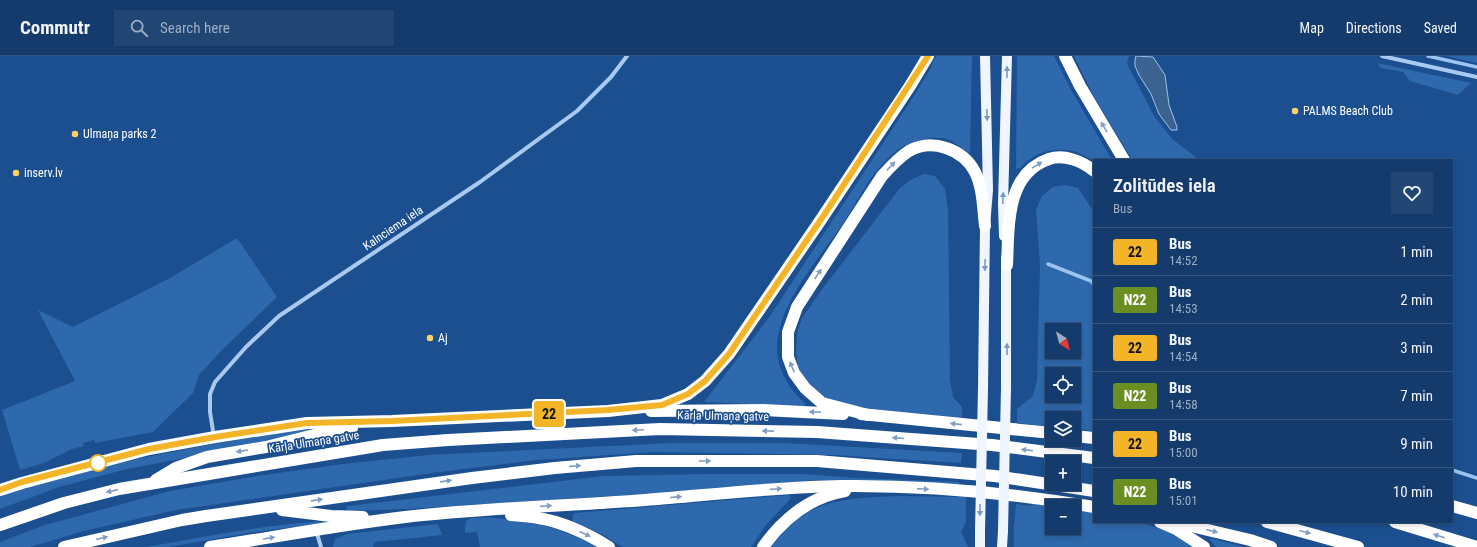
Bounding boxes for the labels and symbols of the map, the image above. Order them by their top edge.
one-way arrow [1004,65,1010,78]
place label: PALMS Beach Club [1303,104,1393,118]
marker: PALMS Beach Club [1290,106,1300,116]
one-way arrow [983,109,990,121]
one-way arrow [1101,121,1108,133]
place label: Ulmaņa parks 2 [83,127,157,142]
marker: Ulmaņa parks 2 [70,129,80,139]
one-way arrow [886,161,895,171]
one-way arrow [1032,161,1042,169]
place label: inserv.lv [24,166,63,180]
marker: inserv.lv [11,168,21,178]
one-way arrow [1000,191,1006,204]
street label: Kalnciema iela [360,203,426,253]
one-way arrow [982,259,988,272]
one-way arrow [814,269,822,279]
north arrow [1045,323,1081,359]
place label: Aj [438,331,448,345]
marker: Aj [425,333,435,343]
one-way arrow [1004,342,1010,355]
one-way arrow [788,361,794,373]
line badge: 22 [531,401,567,427]
street label: Kārļa Ulmaņa gatve [677,408,769,425]
one-way arrow [809,409,821,416]
one-way arrow [950,420,962,427]
one-way arrow [631,427,644,433]
street label: Kārļa Ulmaņa gatve [268,428,361,457]
one-way arrow [761,428,774,434]
one-way arrow [892,435,904,442]
one-way arrow [1021,447,1034,453]
one-way arrow [236,448,248,454]
unlabelled marker [89,454,107,472]
one-way arrow [699,458,712,464]
one-way arrow [569,463,581,470]
one-way arrow [440,478,452,484]
one-way arrow [770,485,782,492]
one-way arrow [917,485,929,492]
one-way arrow [105,488,117,494]
one-way arrow [670,494,682,500]
one-way arrow [311,497,323,503]
one-way arrow [540,503,552,510]
one-way arrow [977,504,983,517]
one-way arrow [1206,528,1218,534]
one-way arrow [1298,530,1311,536]
one-way arrow [580,531,591,537]
one-way arrow [1433,532,1445,538]
one-way arrow [96,535,109,541]
one-way arrow [263,535,275,541]

